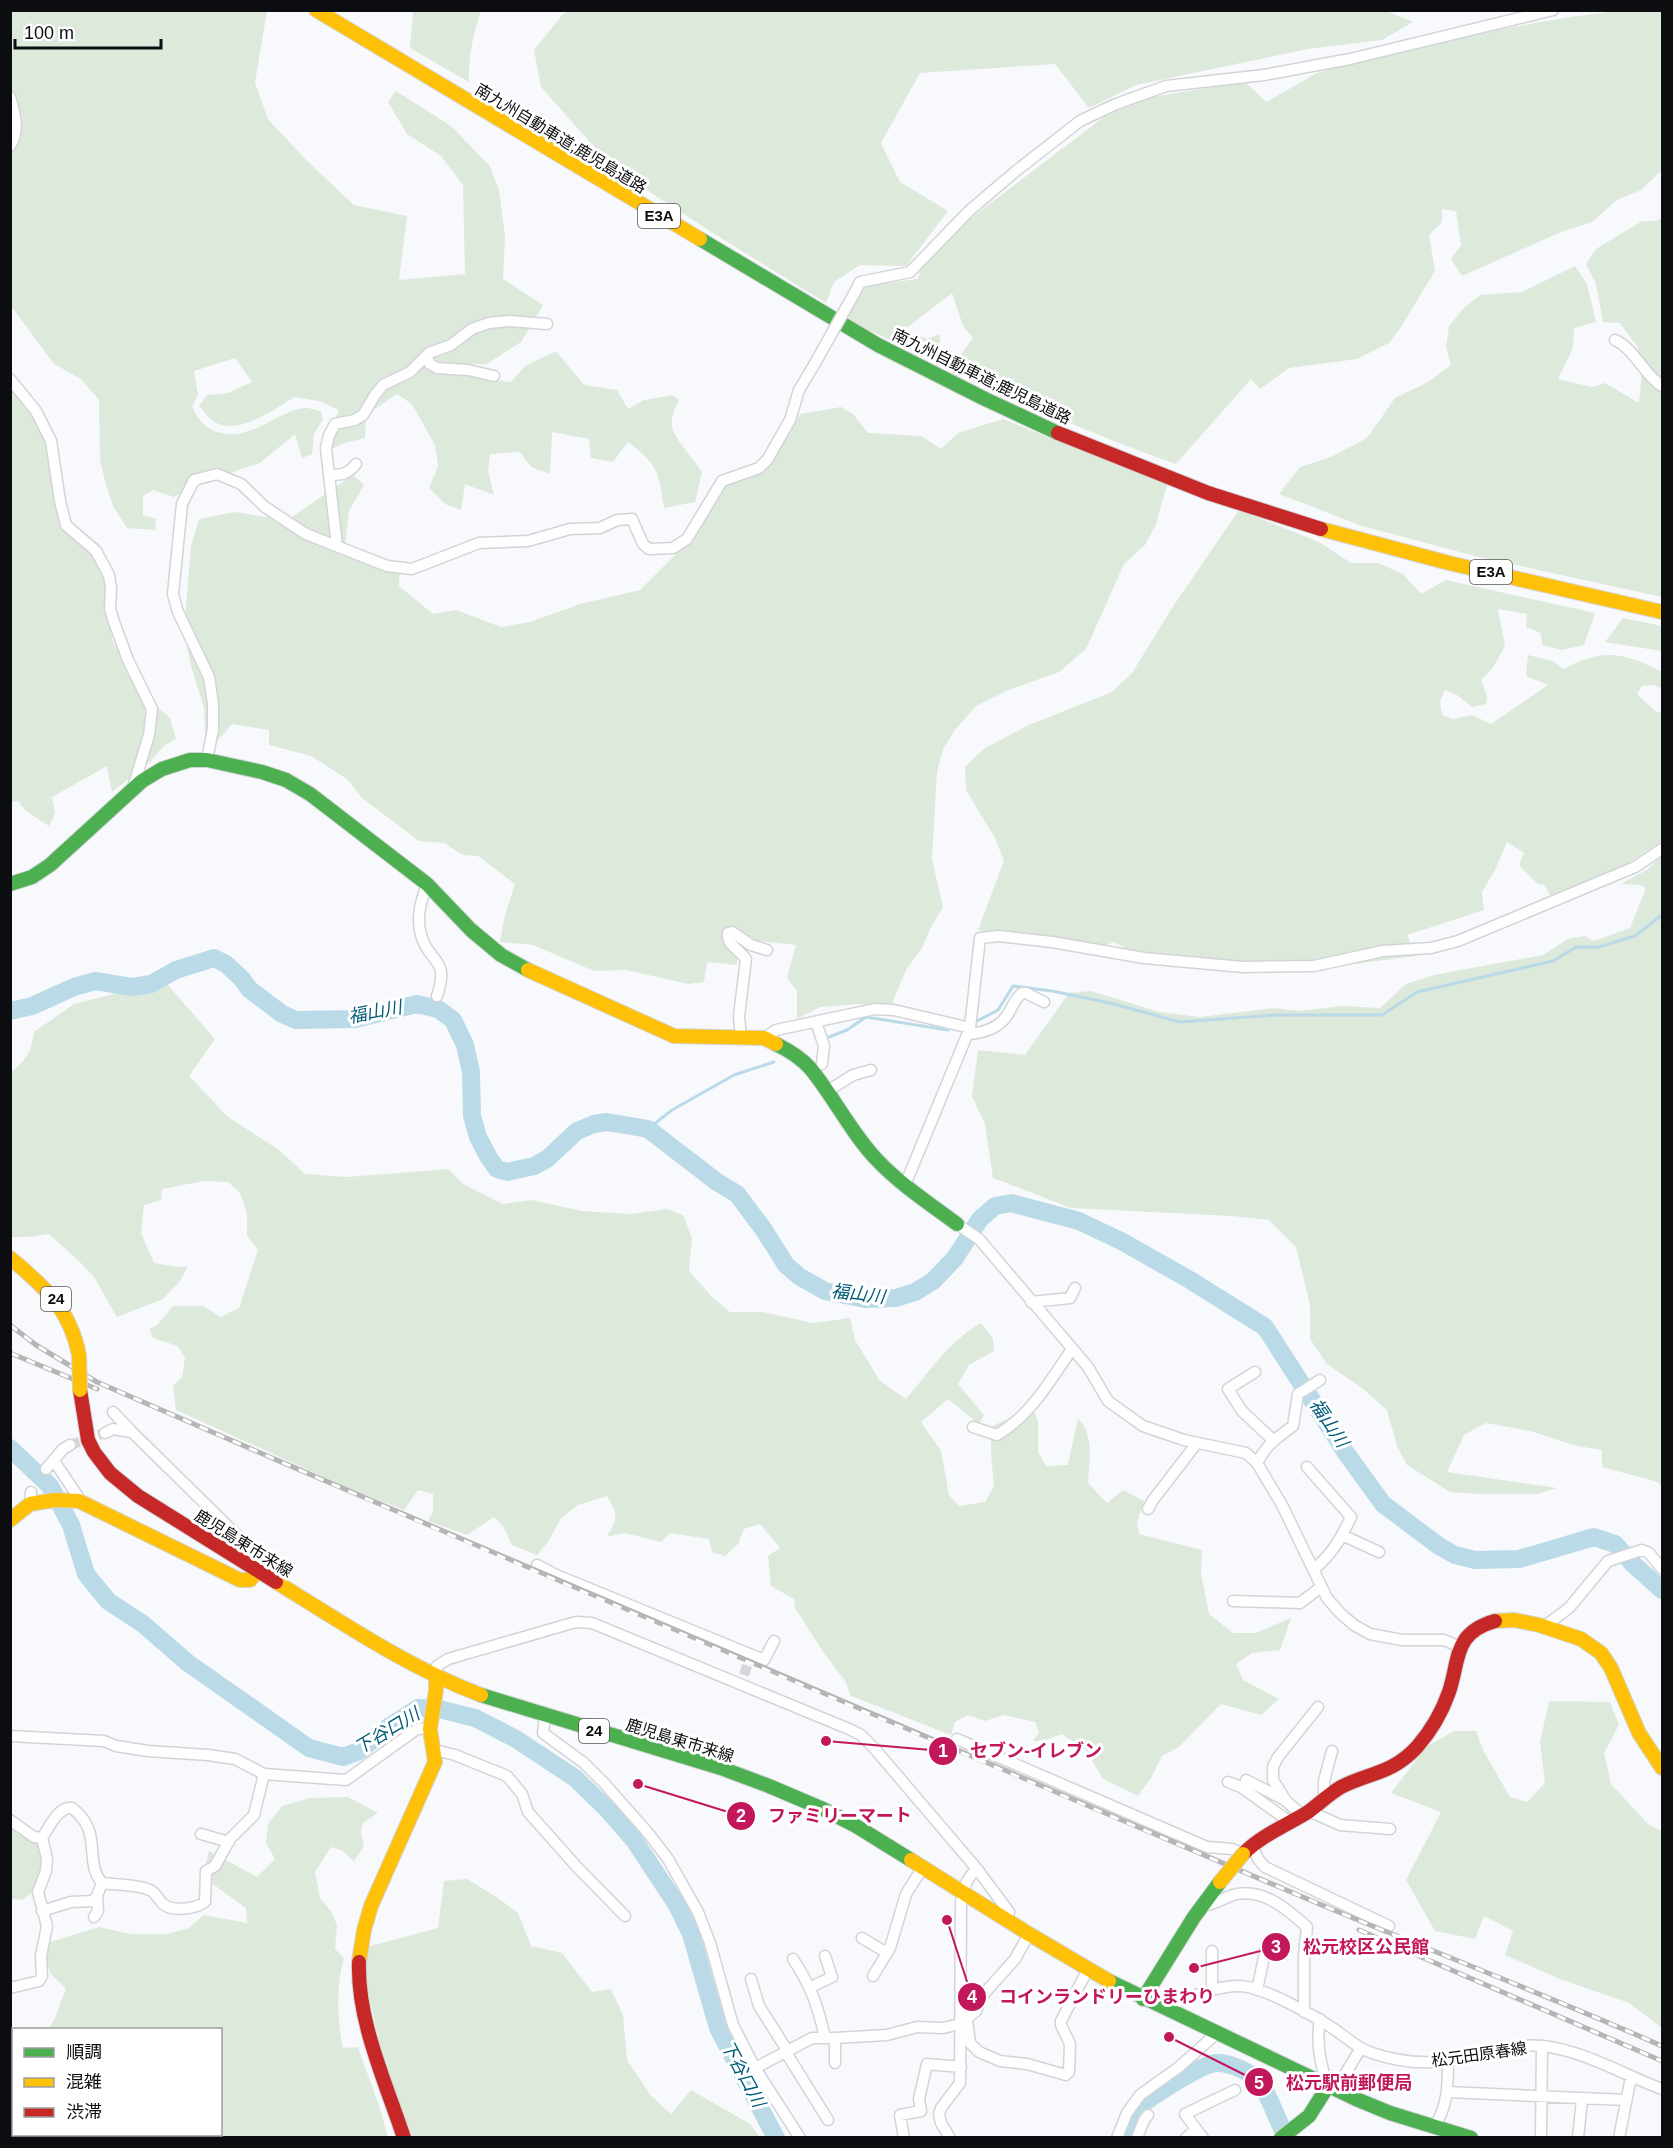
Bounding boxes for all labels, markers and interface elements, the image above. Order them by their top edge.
scale bar [15,12,160,50]
text: 100 m [24,23,74,43]
street label: 南九州自動車道;鹿児島道路 [472,81,649,196]
road number: E3A [638,204,680,228]
street label: 南九州自動車道;鹿児島道路 [890,326,1074,427]
road number: E3A [1470,560,1512,584]
water label: 福山川 [347,997,405,1027]
water label: 福山川 [830,1281,888,1307]
road number: 24 [41,1287,71,1311]
water label: 福山川 [1306,1395,1354,1453]
street label: 鹿児島東市来線 [192,1507,296,1580]
water label: 下谷口川 [351,1703,425,1758]
street label: 鹿児島東市来線 [624,1716,736,1765]
road number: 24 [579,1719,609,1743]
callout: セブン-イレブン [928,1733,1114,1769]
text: 1 [938,1741,948,1761]
text: セブン-イレブン [970,1741,1102,1761]
callout: ファミリーマート [726,1798,924,1834]
text: 2 [736,1806,746,1826]
text: ファミリーマート [768,1806,912,1826]
callout: 松元校区公民館 [1261,1929,1441,1965]
text: 3 [1271,1937,1281,1957]
text: 松元校区公民館 [1303,1937,1429,1957]
callout: コインランドリーひまわり [957,1979,1227,2015]
text: 4 [967,1987,977,2007]
text: コインランドリーひまわり [999,1987,1215,2007]
legend [12,2028,222,2136]
water label: 下谷口川 [717,2038,770,2112]
street label: 松元田原春線 [1430,2039,1528,2070]
text: 順調 [66,2042,102,2062]
callout: 松元駅前郵便局 [1244,2064,1424,2100]
text: 混雑 [66,2072,102,2092]
text: 5 [1254,2073,1264,2093]
text: 松元駅前郵便局 [1286,2073,1412,2093]
text: 渋滞 [66,2102,102,2122]

